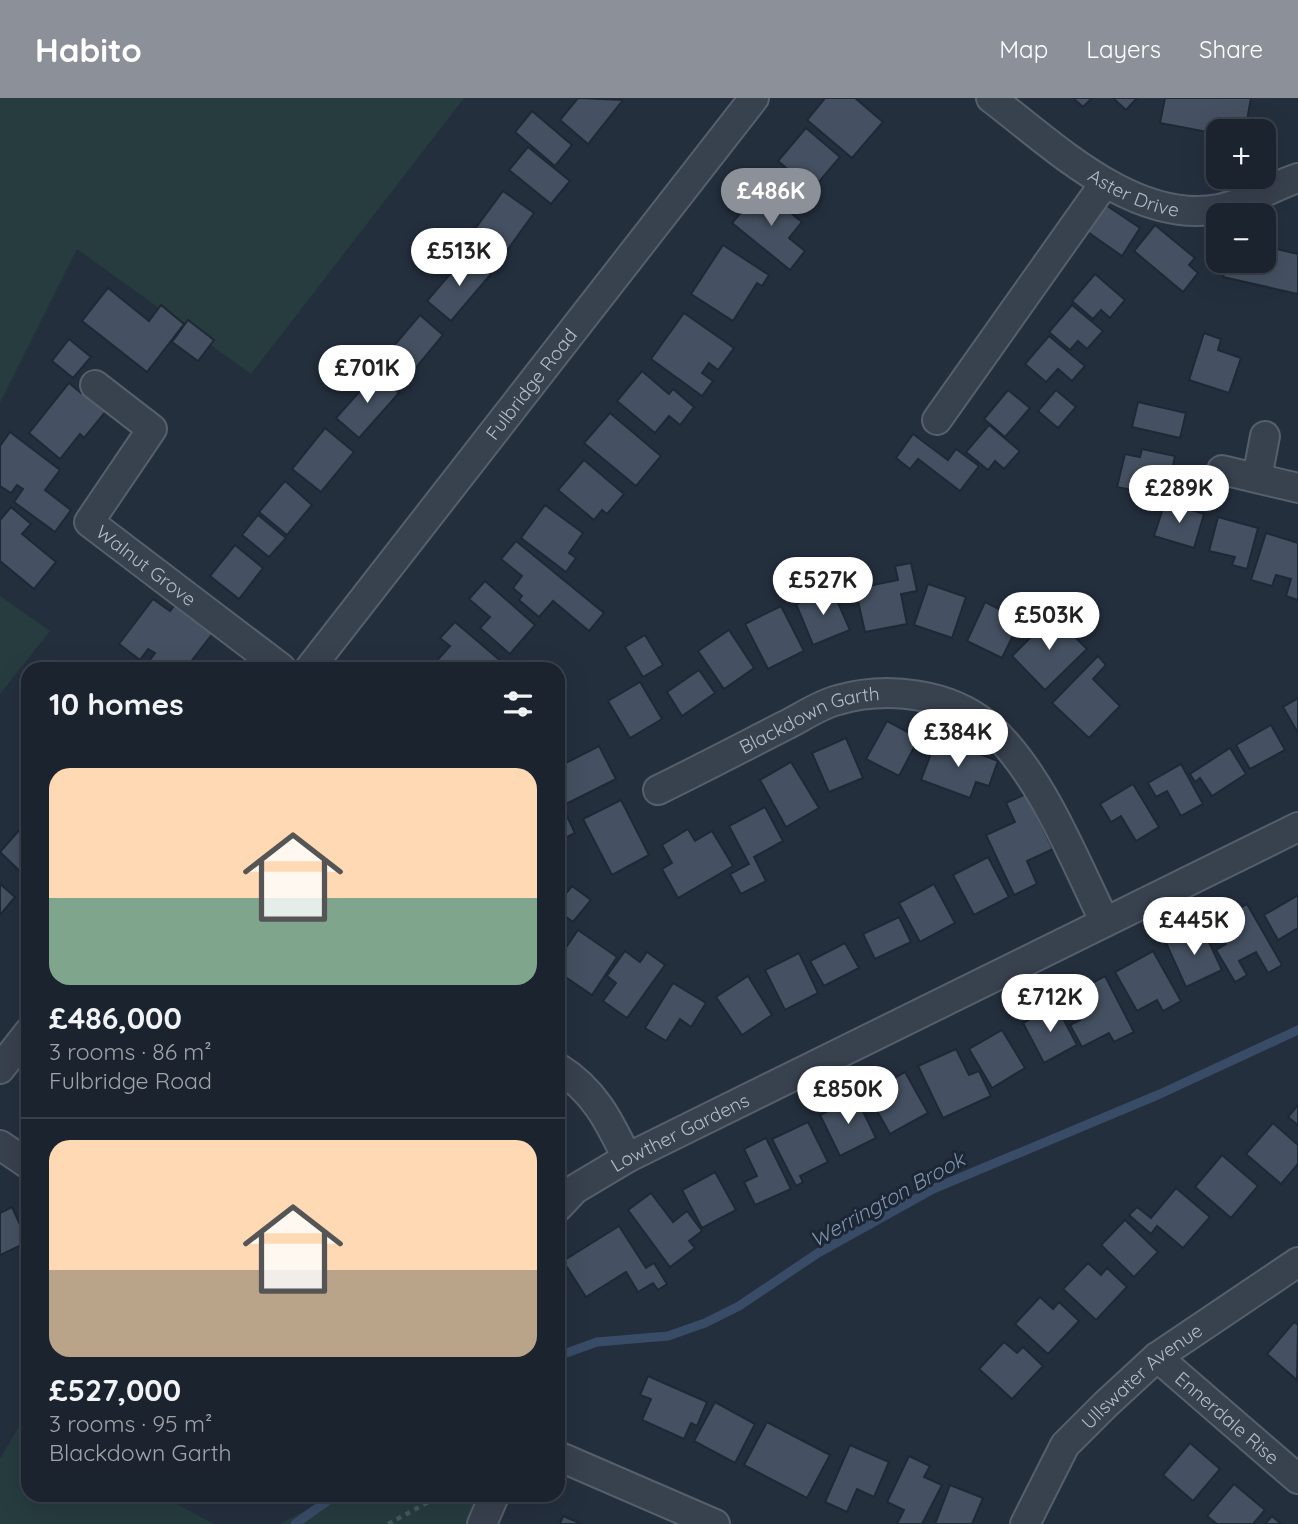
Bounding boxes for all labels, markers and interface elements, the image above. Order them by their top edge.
text: Habito [35,29,142,70]
text: Map [999,34,1048,64]
text: Layers [1086,34,1161,64]
text: Share [1199,34,1263,64]
map controls [1206,119,1276,273]
button: + [1206,119,1276,189]
street label: Aster Drive [1084,163,1181,222]
pin: £486K [722,169,820,228]
text: £486K [737,176,805,205]
button: − [1206,203,1276,273]
pin: £513K [410,228,508,288]
text: £513K [427,236,491,265]
street label: Fulbridge Road [480,323,582,444]
pin: £701K [318,345,416,405]
text: £701K [334,353,400,382]
pin: £289K [1130,466,1228,525]
text: £289K [1145,473,1213,502]
street label: Walnut Grove [91,520,201,611]
pin: £527K [774,558,872,617]
text: £527K [789,565,857,594]
pin: £503K [1000,592,1098,652]
text: £503K [1014,600,1084,629]
street label: Blackdown Garth [735,681,880,759]
text: 10 homes [49,685,184,723]
icon: filters [499,685,537,723]
pin: £384K [909,710,1007,769]
text: £384K [924,717,992,746]
icon: home [230,814,356,940]
pin: £445K [1145,898,1243,957]
text: £445K [1159,905,1229,934]
pin: £712K [1001,974,1099,1034]
text: £712K [1018,982,1083,1011]
text: £486,000 [49,999,182,1037]
text: 3 rooms · 86 m² [49,1037,212,1066]
text: Fulbridge Road [49,1066,212,1095]
pin: £850K [799,1066,897,1126]
text: £850K [813,1074,883,1103]
street label: Lowther Gardens [606,1088,753,1177]
water label: Werrington Brook [805,1145,971,1252]
icon: home [230,1186,356,1312]
street label: Ullswater Avenue [1076,1318,1207,1434]
street label: Ennerdale Rise [1170,1366,1284,1469]
text: £527,000 [49,1371,181,1409]
text: 3 rooms · 95 m² [49,1409,212,1438]
text: Blackdown Garth [49,1438,232,1467]

